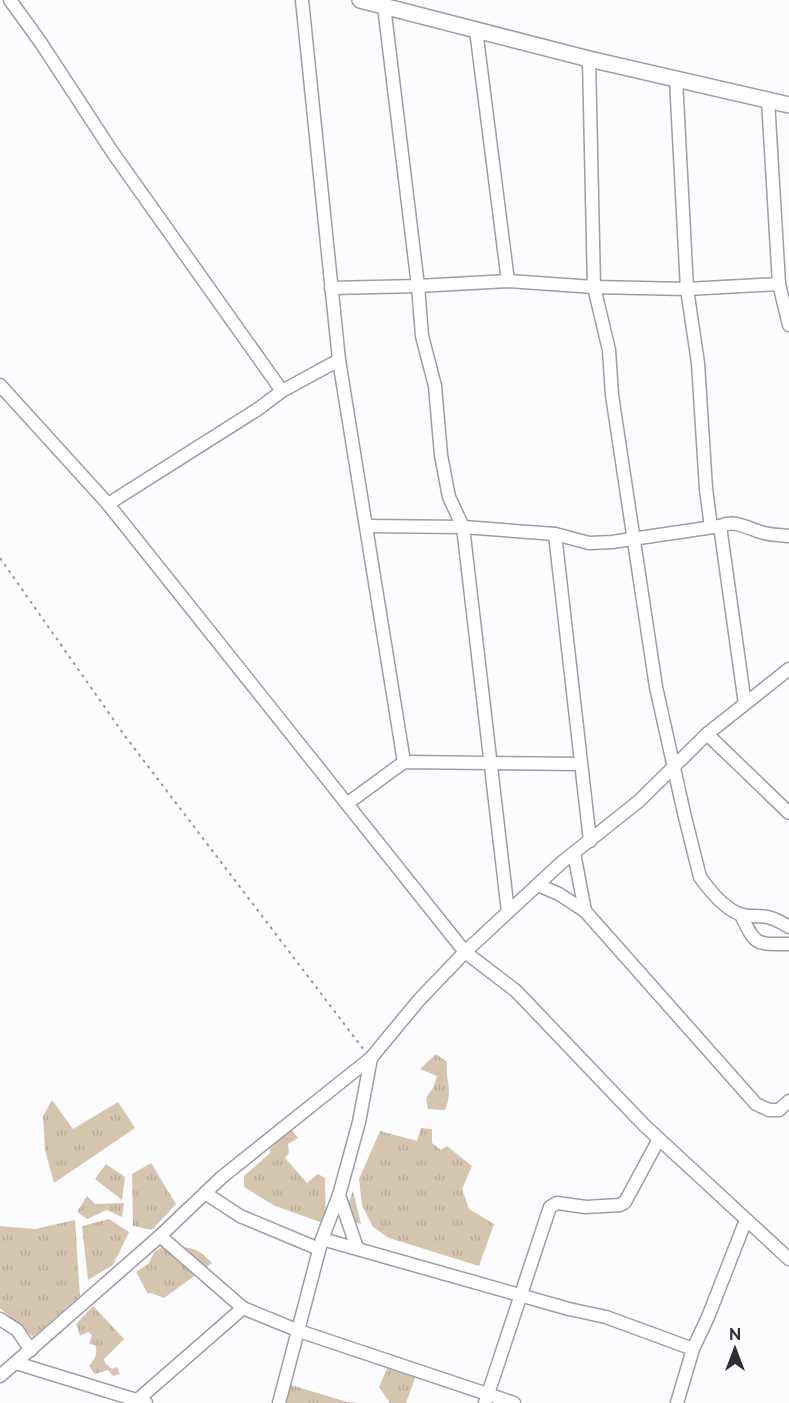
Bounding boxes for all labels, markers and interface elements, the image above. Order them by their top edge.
north arrow [705,1319,765,1379]
text: N [729,1325,741,1344]

